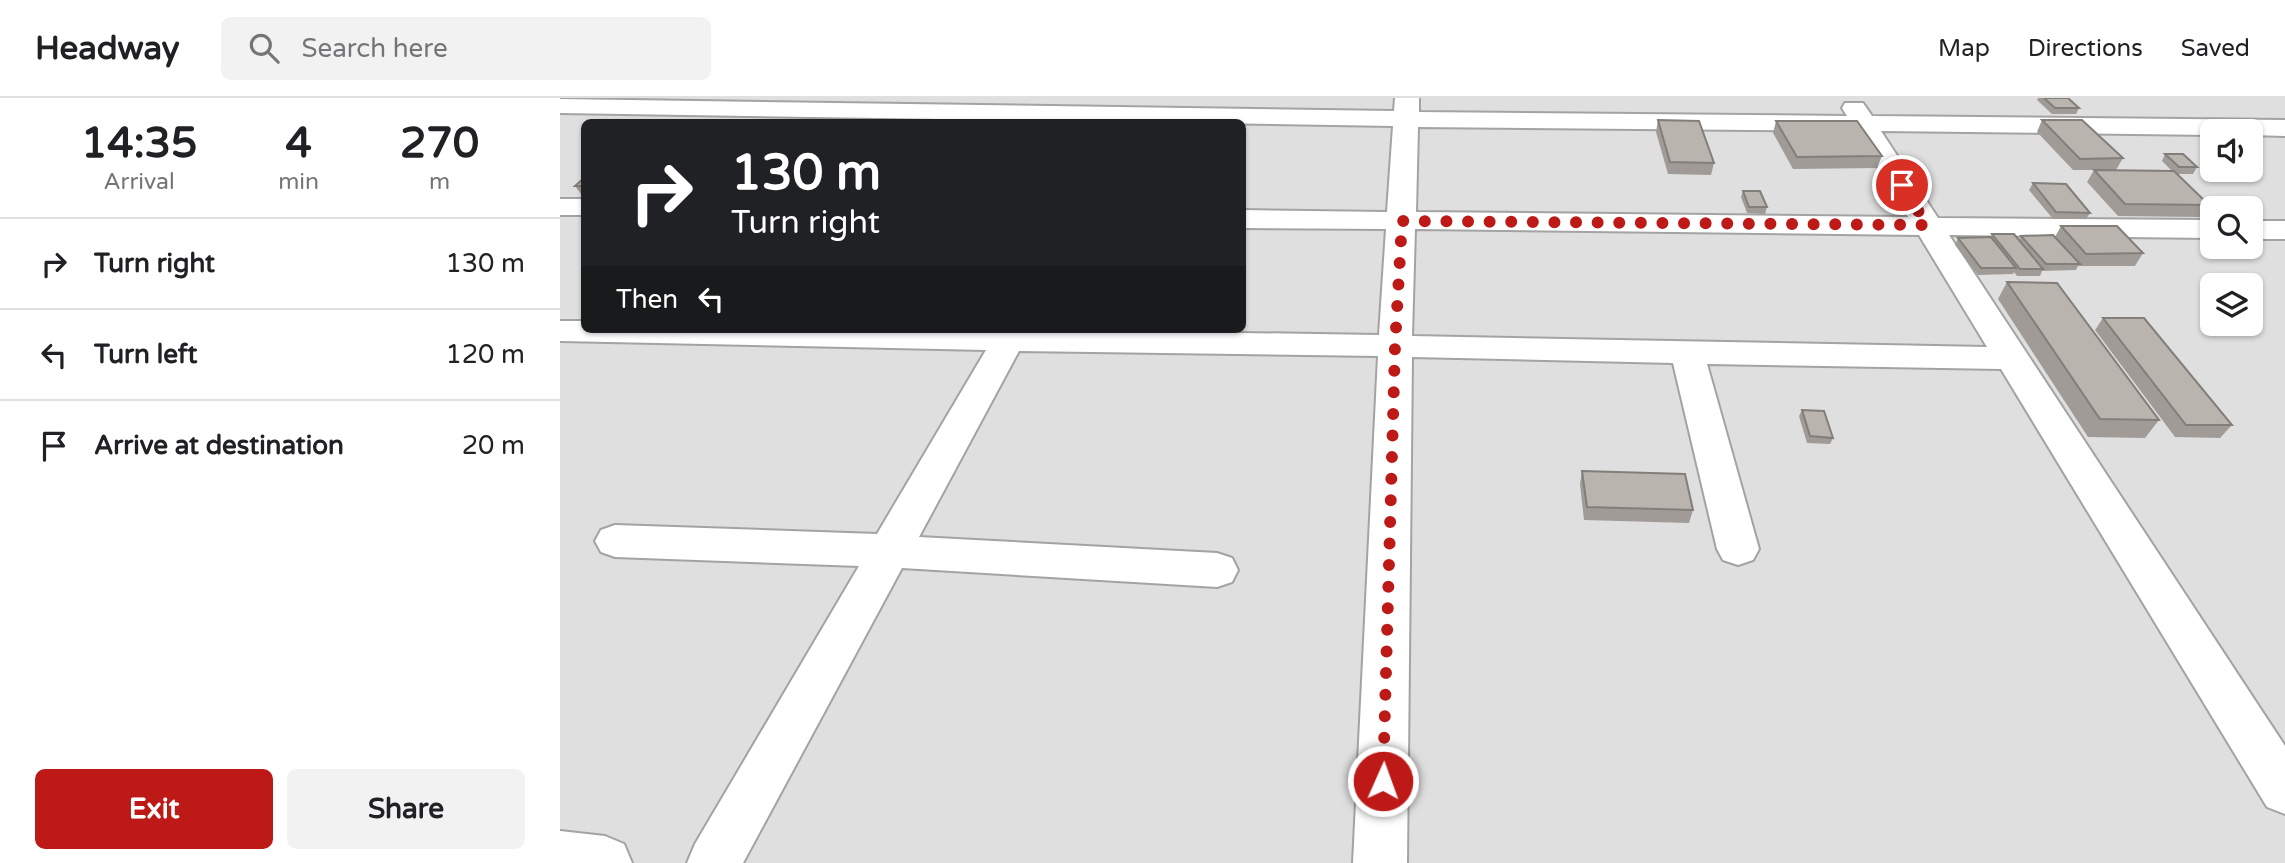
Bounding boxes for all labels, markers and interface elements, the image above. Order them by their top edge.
search box [221,17,711,80]
text: Headway [35,29,179,68]
icon: search [245,29,283,67]
text: Search here [301,33,448,64]
text: Map [1938,34,1990,63]
text: Directions [2028,34,2143,63]
text: Saved [2181,34,2250,63]
text: 14:35 [81,118,197,169]
text: 4 [285,118,312,169]
text: 270 [400,118,479,169]
map controls [2200,119,2263,336]
button: sound [2200,119,2263,182]
text: 130 m [731,144,881,203]
icon: right [616,147,707,238]
pin [1872,155,1932,215]
icon: arrive [1883,166,1921,204]
text: Arrival [104,168,175,196]
text: min [278,168,319,196]
text: m [429,168,450,196]
button: search [2200,196,2263,259]
text: Turn right [731,204,880,242]
icon: right [35,245,73,283]
text: Turn right [94,248,215,279]
text: 130 m [445,248,525,279]
button: layers [2200,273,2263,336]
icon: left [692,280,730,318]
text: Then [616,284,678,315]
icon: left [35,336,73,374]
text: Turn left [94,339,197,370]
text: 120 m [445,339,525,370]
icon: arrive [35,427,73,465]
text: Arrive at destination [94,430,344,461]
text: 20 m [462,430,525,461]
position arrow [1346,744,1420,818]
button: Exit [35,769,273,849]
button: Share [287,769,525,849]

